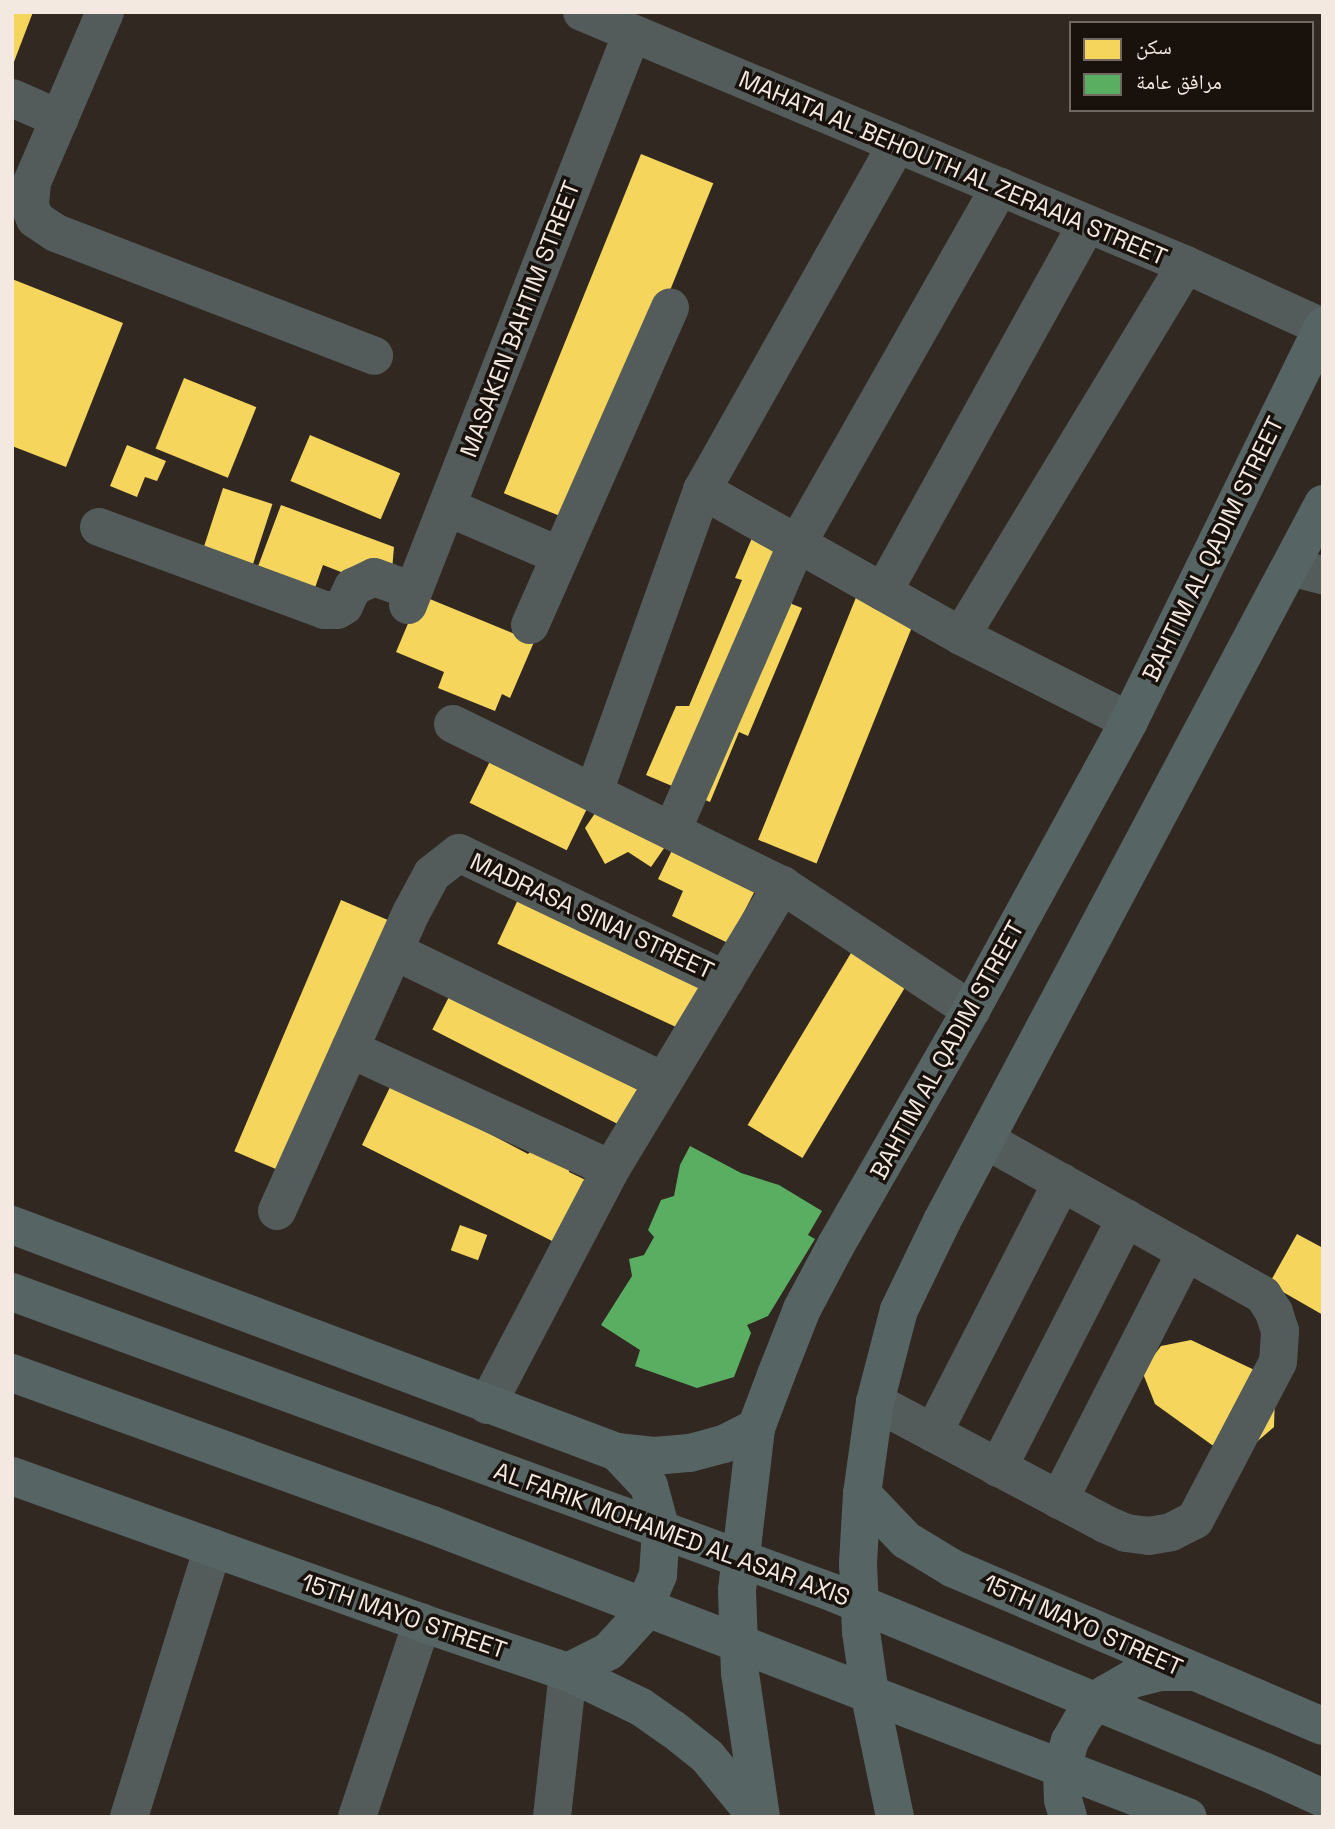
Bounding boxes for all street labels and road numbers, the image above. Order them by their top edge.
street label: MAHATA AL BEHOUTH AL ZERAAIA STREET [733,64,1173,272]
street label: MASAKEN BAHTIM STREET [454,177,586,461]
street label: BAHTIM AL QADIM STREET [1136,411,1290,687]
street label: MADRASA SINAI STREET [465,847,719,985]
street label: BAHTIM AL QADIM STREET [864,915,1030,1185]
street label: AL FARIK MOHAMED AL ASAR AXIS [489,1456,855,1612]
street label: 15TH MAYO STREET [298,1567,510,1665]
street label: 15TH MAYO STREET [979,1568,1187,1682]

